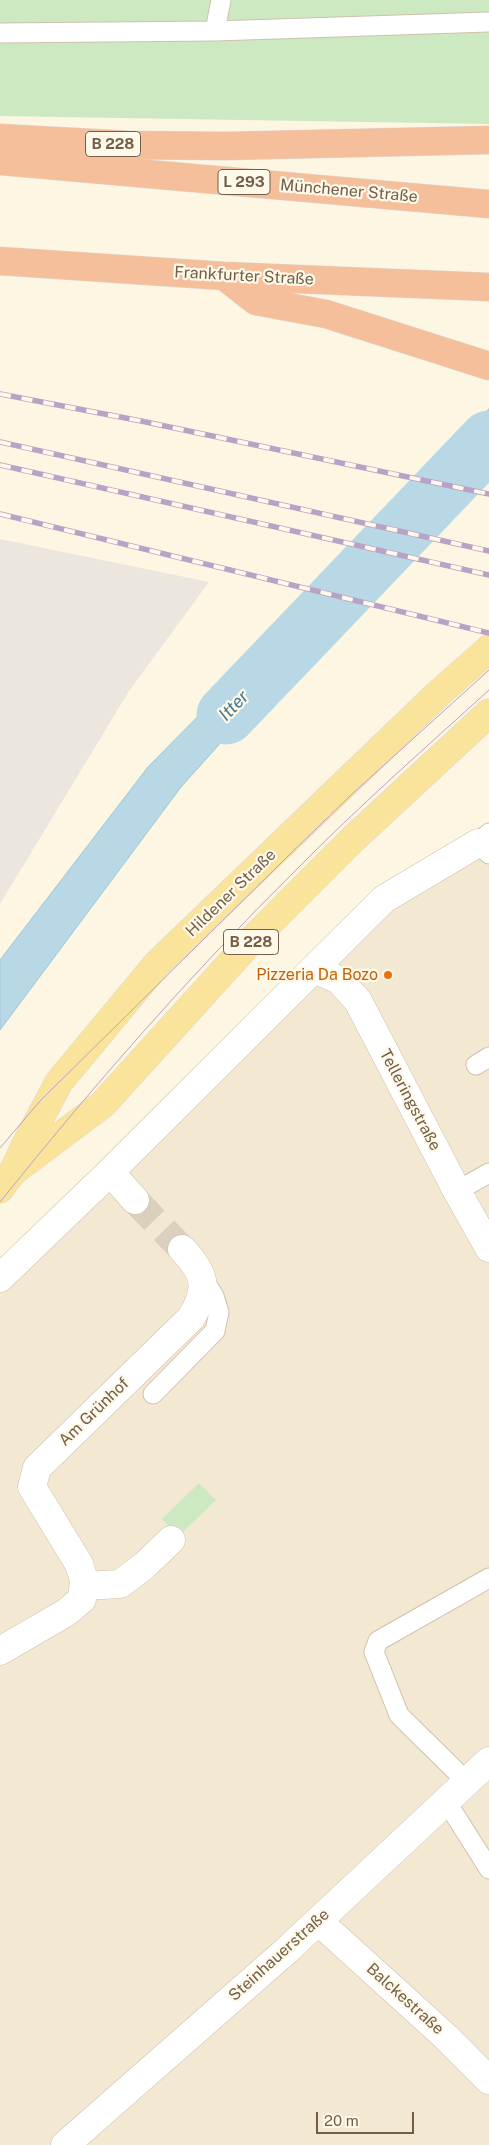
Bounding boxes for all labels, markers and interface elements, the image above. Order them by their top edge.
road number: B 228 [86,132,140,156]
road number: L 293 [218,170,270,194]
street label: Münchener Straße [279,175,419,207]
street label: Frankfurter Straße [174,263,314,289]
water label: Itter [214,686,254,726]
street label: Hildener Straße [182,845,280,941]
road number: B 228 [224,930,278,954]
place label: Pizzeria Da Bozo [256,965,378,985]
marker: Pizzeria Da Bozo [382,969,394,981]
street label: Telleringstraße [375,1046,445,1154]
street label: Am Grünhof [55,1374,133,1450]
street label: Steinhauerstraße [225,1905,333,2005]
street label: Balckestraße [362,1959,448,2039]
scale bar [319,2102,416,2134]
text: 20 m [324,2112,359,2129]

